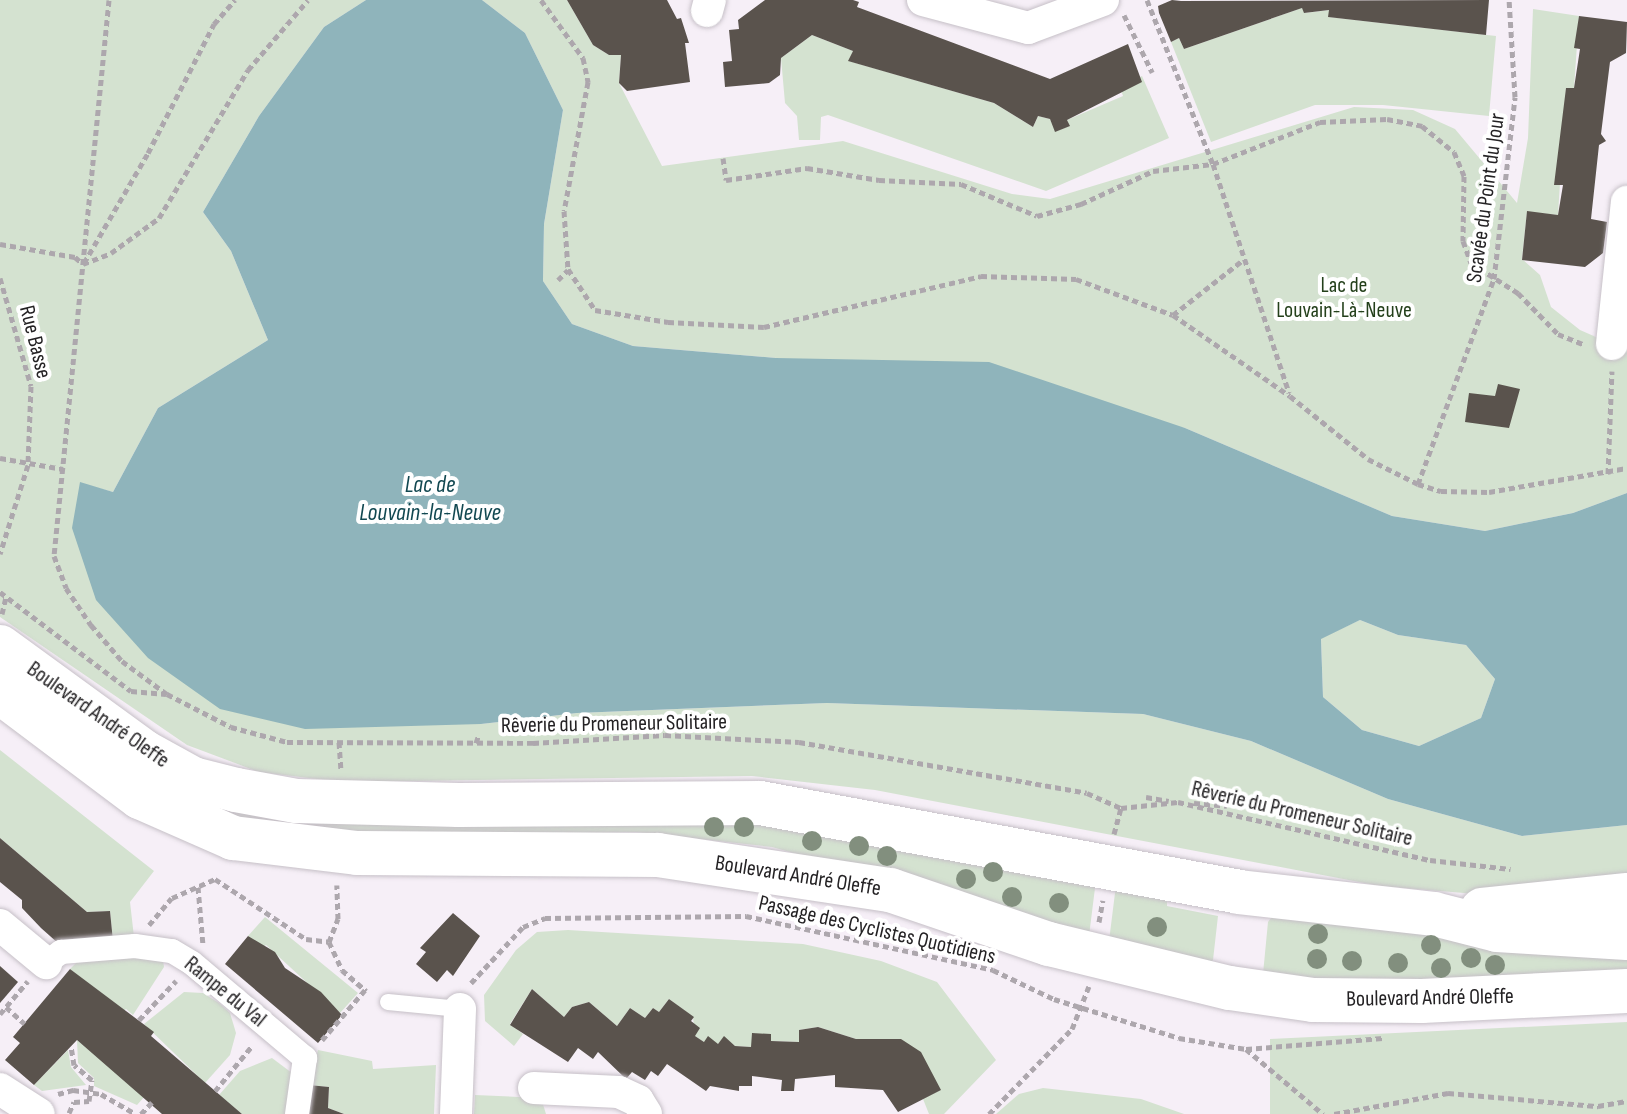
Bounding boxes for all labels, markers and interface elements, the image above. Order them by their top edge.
street label: Scavée du Point du Jour [1461,112,1511,284]
park label: Lac de Louvain-Là-Neuve [1276,272,1412,324]
street label: Rue Basse [13,303,57,381]
water label: Lac de Louvain-la-Neuve [359,471,501,527]
street label: Boulevard André Oleffe [22,656,174,774]
street label: Rêverie du Promeneur Solitaire [501,709,727,739]
street label: Rêverie du Promeneur Solitaire [1189,776,1415,852]
street label: Boulevard André Oleffe [713,850,883,902]
street label: Passage des Cyclistes Quotidiens [756,890,998,970]
street label: Rampe du Val [179,951,271,1033]
street label: Boulevard André Oleffe [1346,983,1514,1013]

